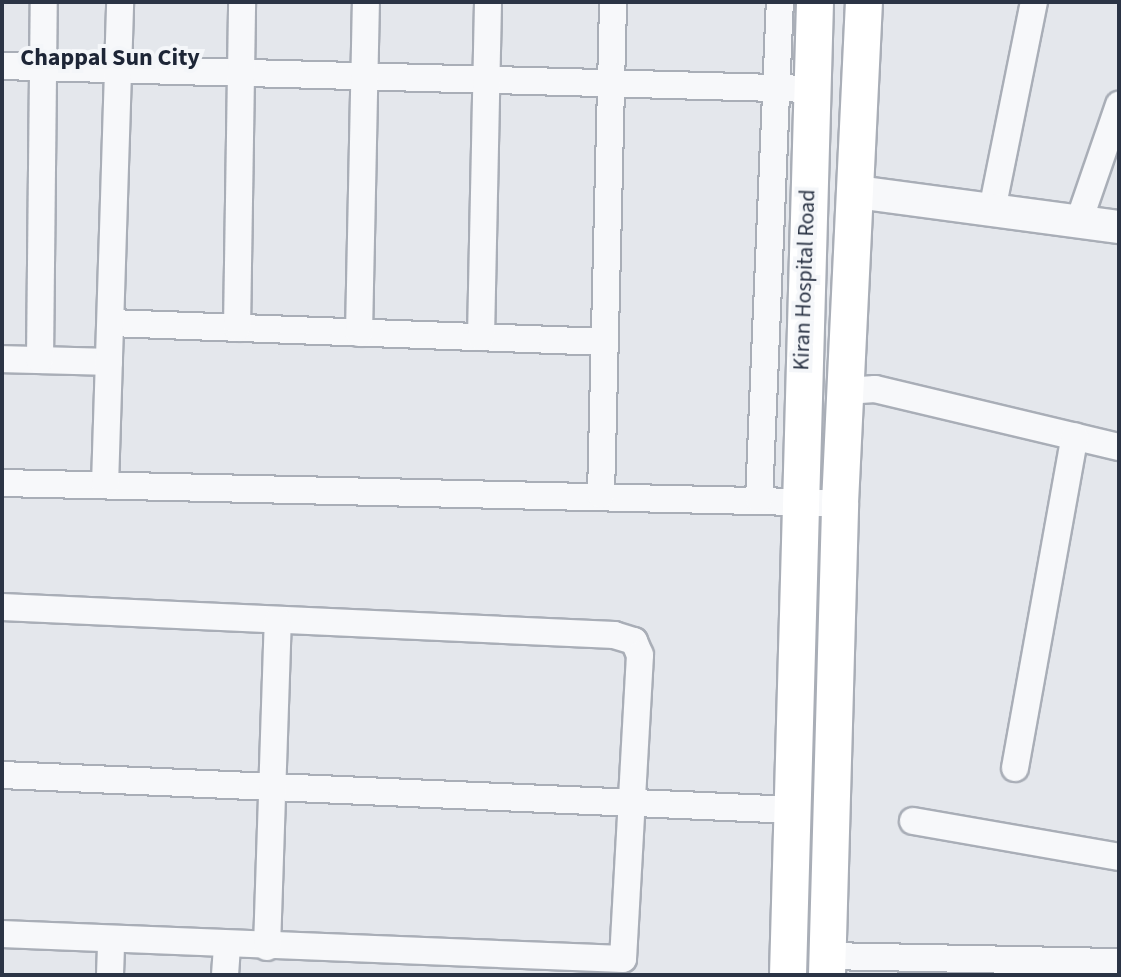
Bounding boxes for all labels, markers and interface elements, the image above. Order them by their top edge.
district label: Chappal Sun City [20,44,200,72]
street label: Kiran Hospital Road [789,189,821,371]

